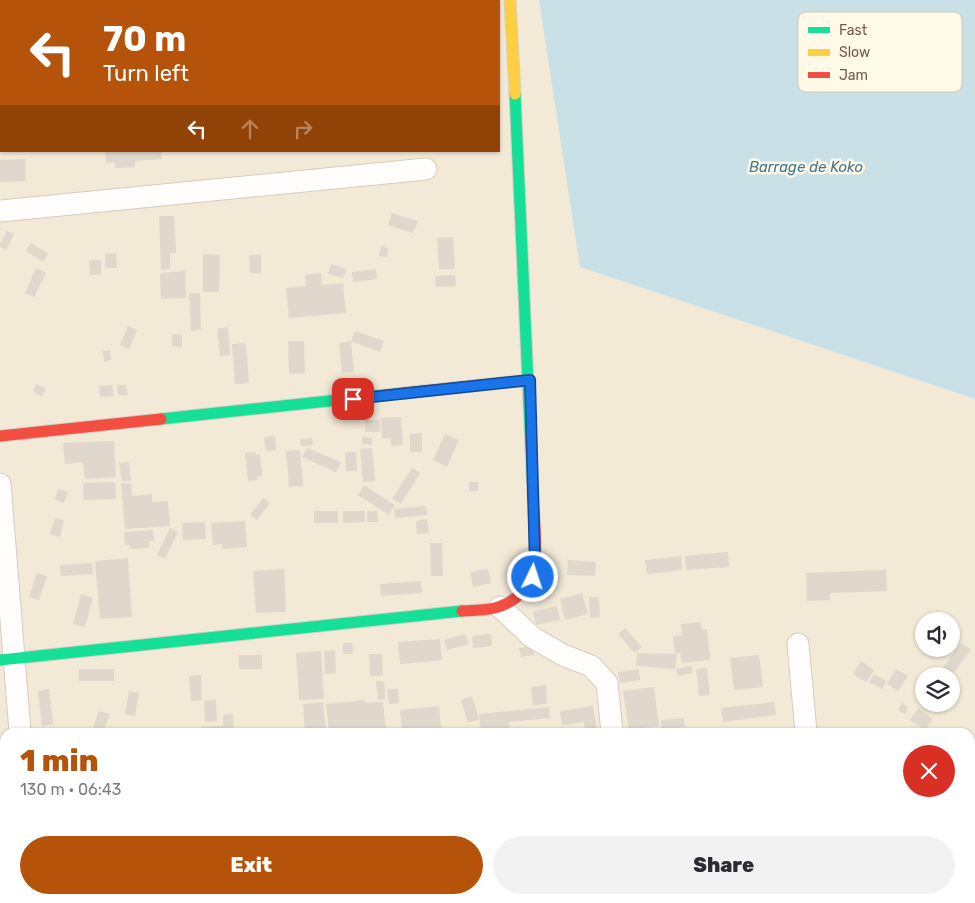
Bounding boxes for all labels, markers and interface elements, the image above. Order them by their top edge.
legend [798,12,962,92]
text: 70 m [103,18,186,60]
icon: left [20,20,85,85]
text: Fast [839,22,868,39]
text: Slow [839,44,870,61]
text: Turn left [103,60,189,87]
text: Jam [839,67,868,84]
icon: left [183,115,211,143]
icon: ahead [236,115,264,143]
icon: right [289,115,317,143]
water label: Barrage de Koko [749,158,863,176]
pin [332,378,374,420]
icon: arrive [339,385,367,413]
position arrow [506,550,558,602]
map controls [915,612,960,712]
button: sound [915,612,960,657]
button: layers [915,667,960,712]
text: 1 min [20,743,98,779]
button: close [903,745,955,797]
text: 130 m · 06:43 [20,780,121,799]
button: Exit [20,836,483,894]
button: Share [493,836,955,894]

